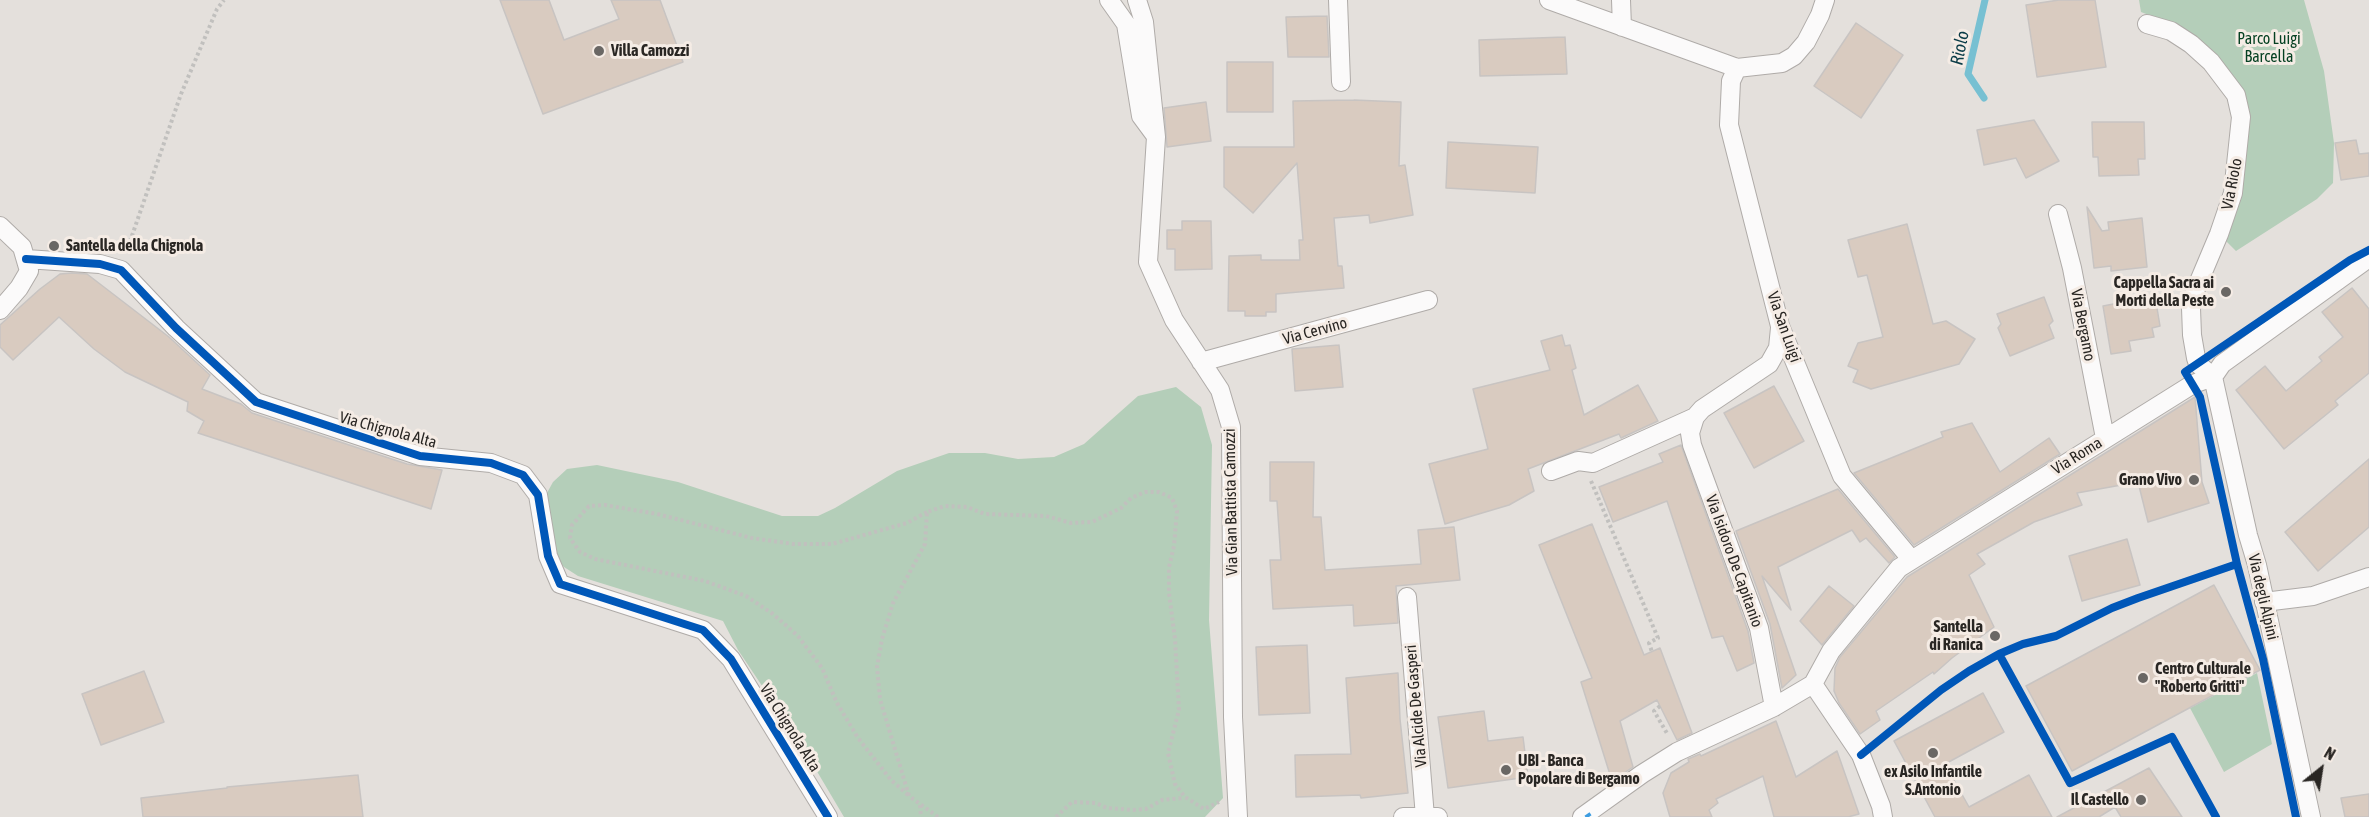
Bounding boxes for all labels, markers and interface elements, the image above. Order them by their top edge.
water label: Riolo [1946,29,1974,67]
park label: Parco Luigi Barcella [2237,29,2301,67]
place label: Villa Camozzi [611,41,689,61]
marker: Villa Camozzi [592,44,606,58]
street label: Via Riolo [2218,157,2246,211]
place label: Santella della Chignola [66,236,203,256]
marker: Santella della Chignola [47,239,61,253]
place label: Cappella Sacra ai Morti della Peste [2114,273,2214,311]
marker: Cappella Sacra ai Morti della Peste [2219,285,2233,299]
street label: Via Bergamo [2067,287,2099,363]
street label: Via San Luigi [1763,289,1805,365]
street label: Via Cervino [1281,313,1349,349]
street label: Via Chignola Alta [337,408,439,452]
street label: Via Gian Battista Camozzi [1220,428,1242,576]
street label: Via Roma [2048,433,2106,479]
place label: Grano Vivo [2119,470,2182,490]
marker: Grano Vivo [2187,473,2201,487]
street label: Via Isidoro De Capitanio [1701,492,1767,630]
street label: Via degli Alpini [2244,552,2282,642]
place label: Santella di Ranica [1929,617,1983,655]
marker: Santella di Ranica [1988,629,2002,643]
street label: Via Alcide De Gasperi [1401,644,1431,768]
place label: Centro Culturale "Roberto Gritti" [2155,659,2251,697]
marker: Centro Culturale "Roberto Gritti" [2136,671,2150,685]
street label: Via Chignola Alta [755,681,825,775]
north arrow [2291,739,2351,799]
text: N [2321,743,2339,764]
marker: ex Asilo Infantile S.Antonio [1926,746,1940,760]
place label: UBI - Banca Popolare di Bergamo [1518,751,1640,789]
place label: ex Asilo Infantile S.Antonio [1884,762,1982,800]
marker: UBI - Banca Popolare di Bergamo [1499,763,1513,777]
place label: Il Castello [2071,790,2129,810]
marker: Il Castello [2134,793,2148,807]

